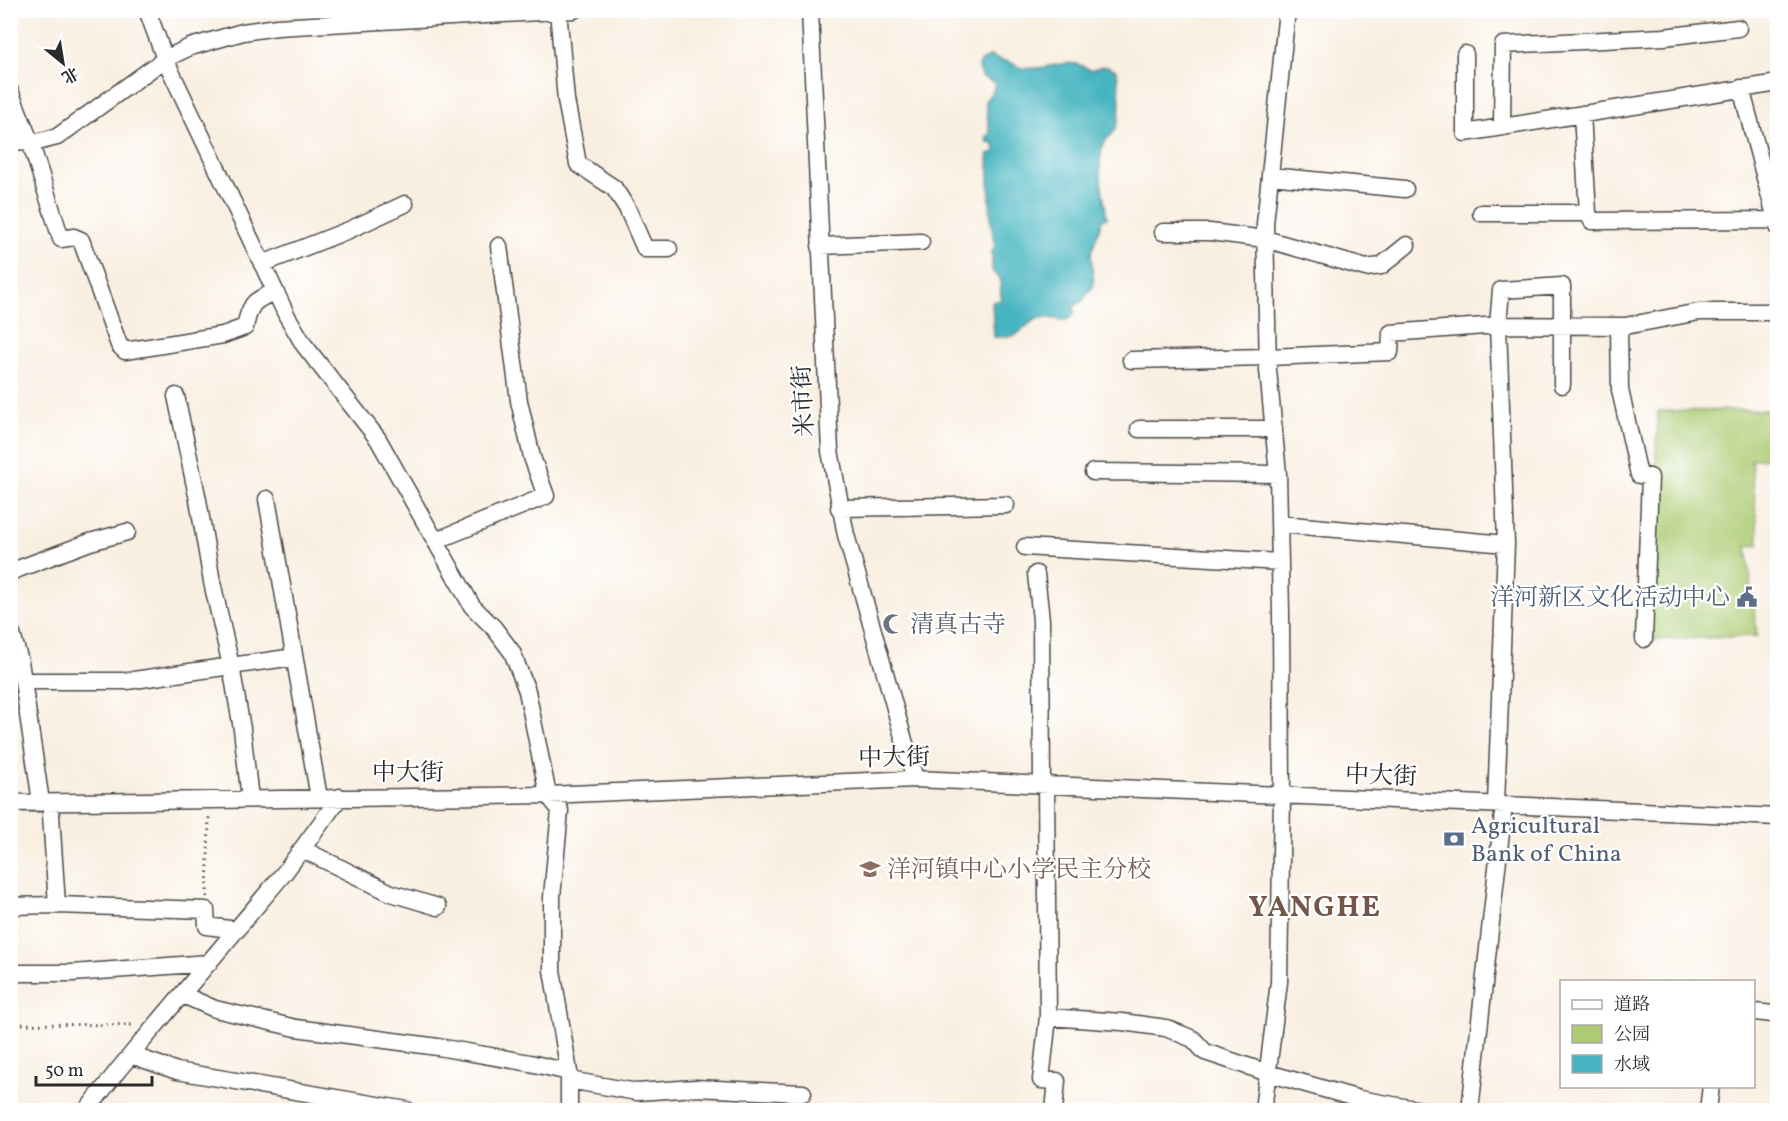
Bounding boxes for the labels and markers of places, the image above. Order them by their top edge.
place label: 洋河新区文化活动中心 [1490,582,1730,616]
public building icon: 洋河新区文化活动中心 [1735,585,1759,609]
place label: 清真古寺 [910,609,1006,643]
mosque icon: 清真古寺 [881,612,905,636]
place label: Agricultural Bank of China [1471,810,1622,872]
bank icon: Agricultural Bank of China [1442,827,1466,851]
place label: 洋河镇中心小学民主分校 [887,854,1151,888]
school or university icon: 洋河镇中心小学民主分校 [858,857,882,881]

